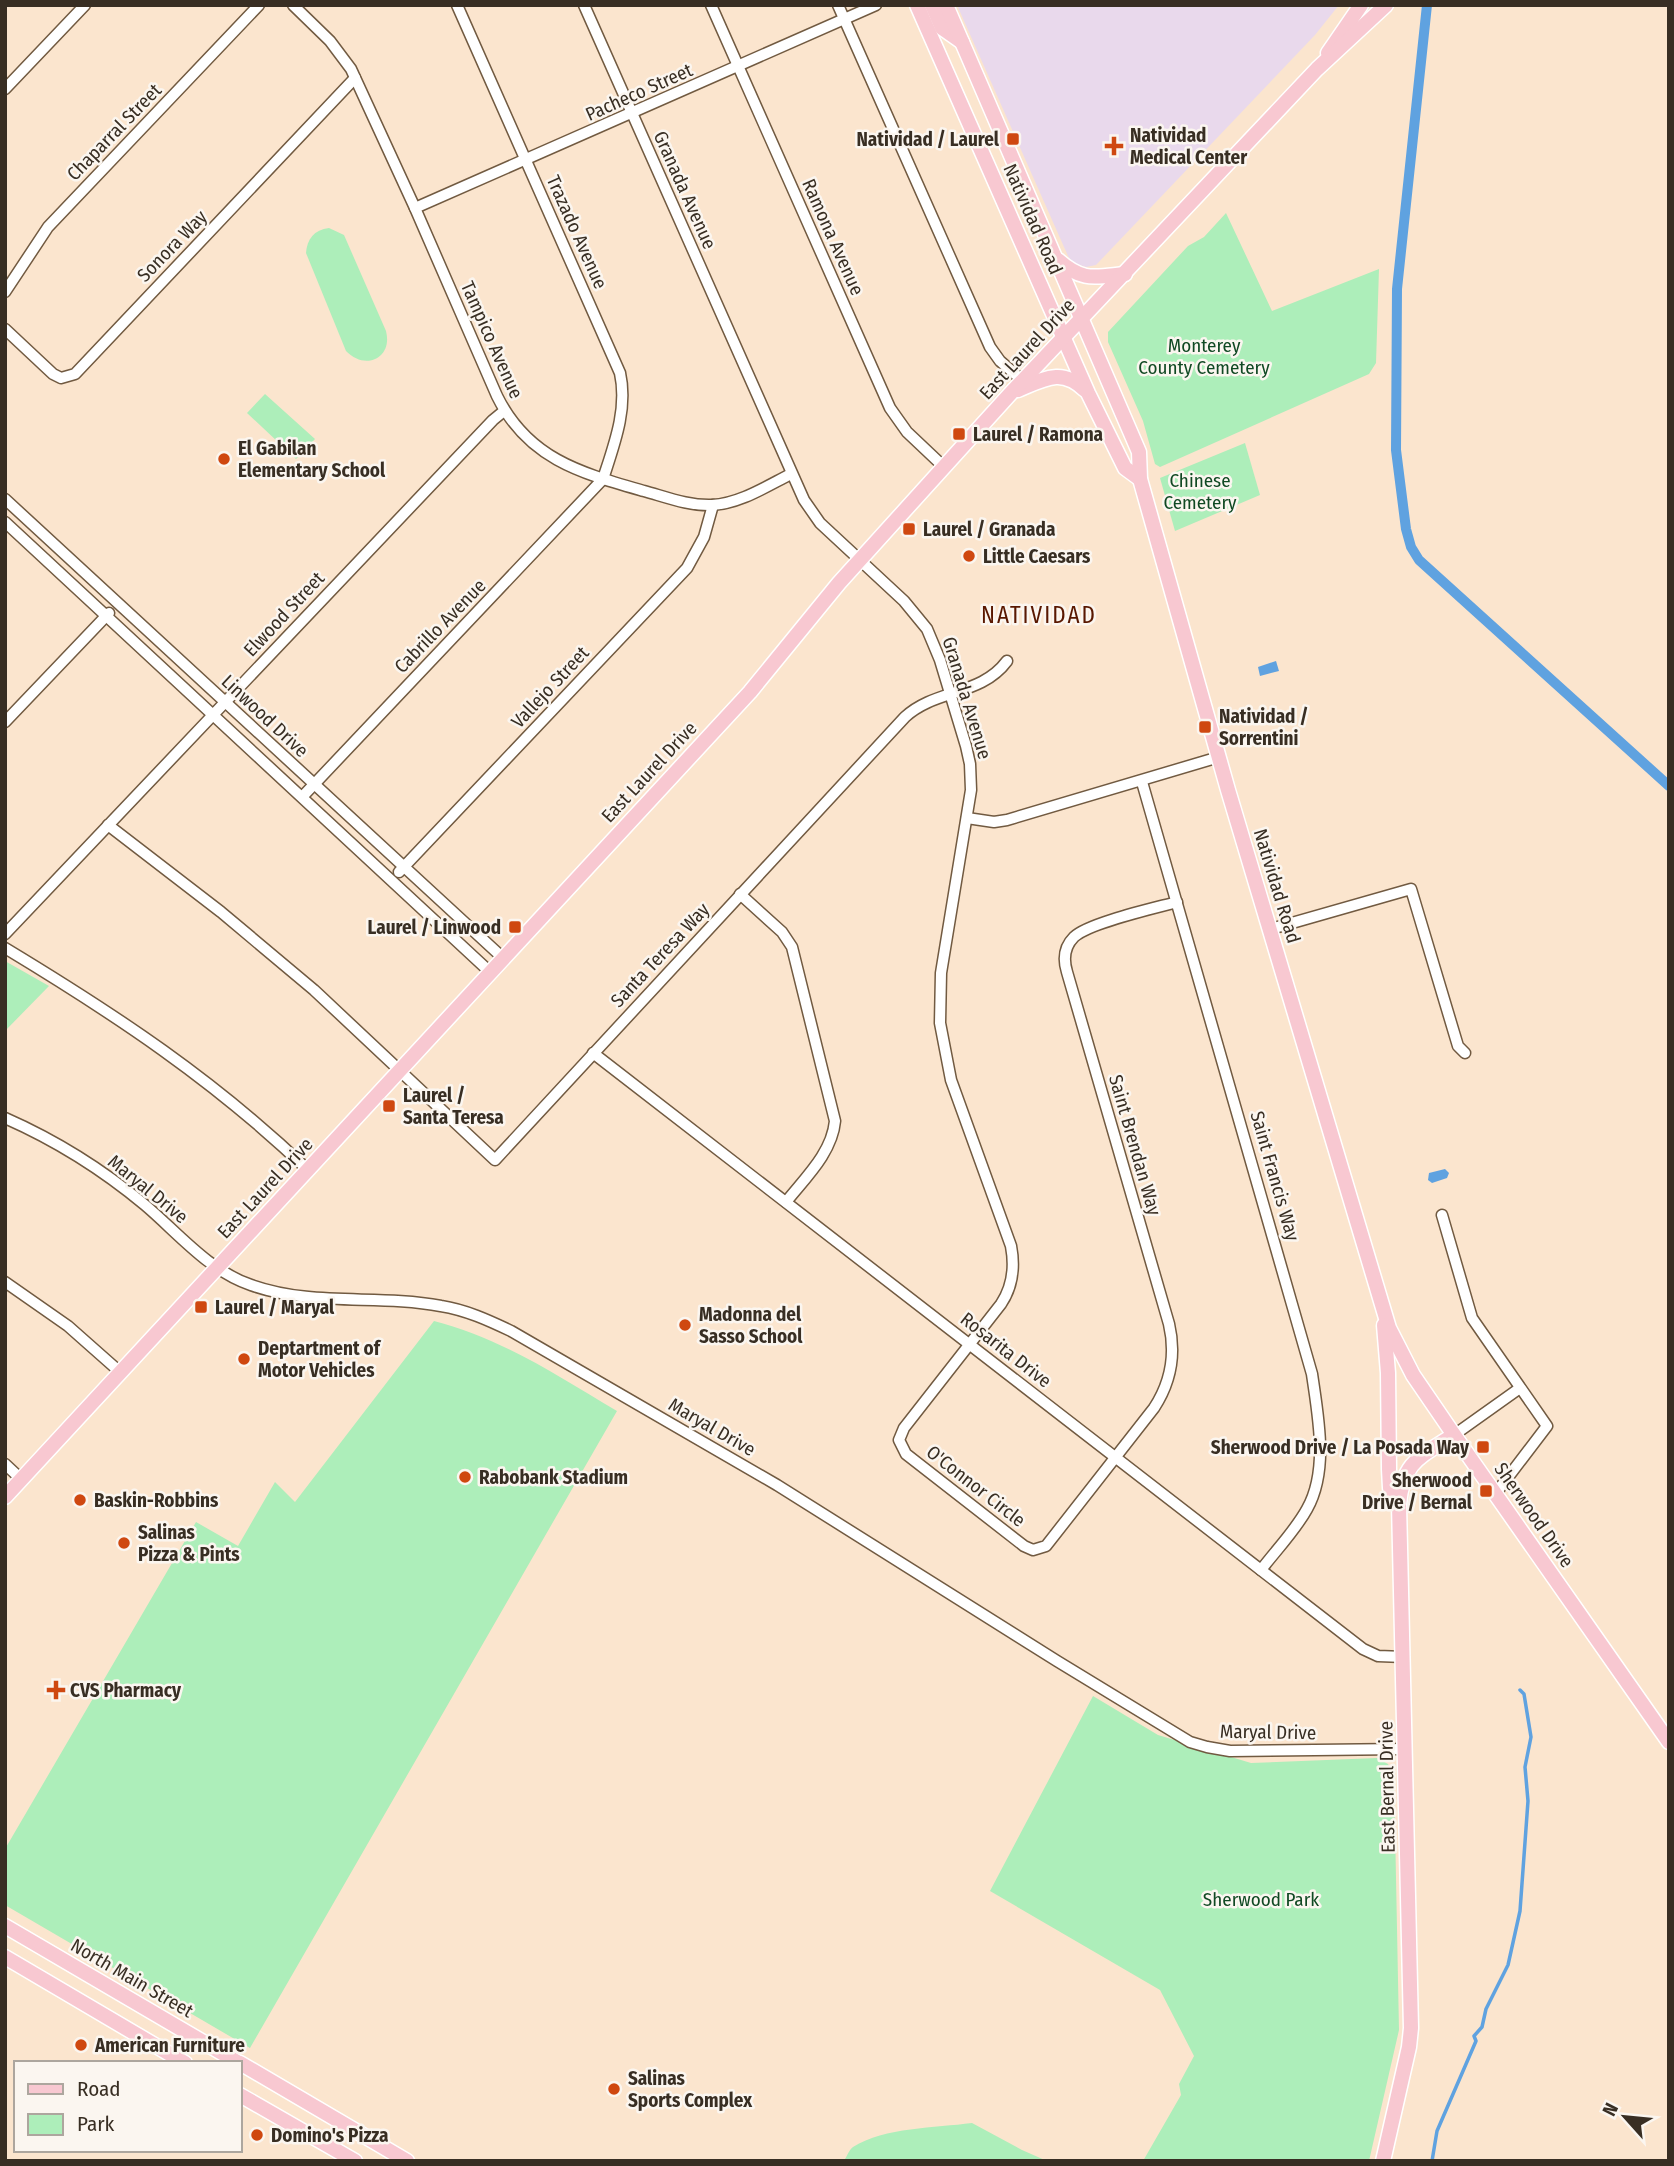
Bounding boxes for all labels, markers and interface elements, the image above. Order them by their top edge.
street label: Pacheco Street [582,58,697,126]
street label: Chaparral Street [62,78,167,185]
place label: Natividad Medical Center [1130,124,1248,169]
street label: Granada Avenue [649,127,721,253]
place label: Natividad / Laurel [856,128,1000,151]
marker: Natividad / Laurel [1005,131,1021,147]
marker: Natividad Medical Center [1104,136,1124,156]
street label: Natividad Road [998,160,1068,278]
street label: Trazado Avenue [542,172,612,292]
street label: Ramona Avenue [797,175,869,299]
street label: Sonora Way [132,205,212,287]
street label: Tampico Avenue [456,278,528,402]
street label: East Laurel Drive [974,294,1080,404]
park label: Monterey County Cemetery [1138,334,1270,379]
place label: Laurel / Ramona [973,423,1103,446]
marker: Laurel / Ramona [951,426,967,442]
place label: El Gabilan Elementary School [238,437,386,482]
marker: El Gabilan Elementary School [216,451,232,467]
park label: Chinese Cemetery [1163,469,1237,514]
place label: Laurel / Granada [923,518,1055,541]
marker: Laurel / Granada [901,521,917,537]
place label: Little Caesars [983,545,1091,568]
marker: Little Caesars [961,548,977,564]
street label: Elwood Street [239,566,330,661]
street label: Cabrillo Avenue [389,574,491,678]
district label: NATIVIDAD [981,601,1097,629]
street label: Granada Avenue [937,634,997,762]
street label: Vallejo Street [506,641,594,733]
street label: Linwood Drive [217,670,313,762]
place label: Natividad / Sorrentini [1219,705,1308,750]
street label: East Laurel Drive [596,717,702,827]
marker: Natividad / Sorrentini [1197,719,1213,735]
street label: Natividad Road [1249,826,1305,946]
street label: Santa Teresa Way [606,898,715,1012]
place label: Laurel / Linwood [368,916,501,939]
marker: Laurel / Linwood [507,919,523,935]
street label: Saint Brendan Way [1104,1072,1166,1218]
place label: Laurel / Santa Teresa [403,1084,504,1129]
marker: Laurel / Santa Teresa [381,1098,397,1114]
street label: Saint Francis Way [1245,1108,1305,1244]
street label: East Laurel Drive [212,1133,318,1243]
street label: Maryal Drive [103,1150,193,1228]
place label: Laurel / Maryal [215,1296,335,1319]
marker: Laurel / Maryal [193,1299,209,1315]
place label: Madonna del Sasso School [699,1303,803,1348]
street label: Rosarita Drive [956,1307,1056,1393]
marker: Madonna del Sasso School [677,1317,693,1333]
place label: Deptartment of Motor Vehicles [258,1337,382,1382]
marker: Deptartment of Motor Vehicles [236,1351,252,1367]
street label: Maryal Drive [664,1393,760,1461]
place label: Sherwood Drive / La Posada Way [1211,1436,1470,1459]
marker: Sherwood Drive / La Posada Way [1475,1439,1491,1455]
street label: O'Connor Circle [922,1440,1030,1532]
street label: Sherwood Drive [1489,1458,1579,1572]
place label: Rabobank Stadium [479,1466,628,1489]
marker: Rabobank Stadium [457,1469,473,1485]
place label: Sherwood Drive / Bernal [1362,1469,1473,1514]
marker: Sherwood Drive / Bernal [1478,1483,1494,1499]
place label: Baskin-Robbins [94,1489,219,1512]
marker: Baskin-Robbins [72,1492,88,1508]
place label: Salinas Pizza & Pints [138,1521,240,1566]
marker: Salinas Pizza & Pints [116,1535,132,1551]
place label: CVS Pharmacy [70,1679,182,1702]
marker: CVS Pharmacy [48,1682,64,1698]
street label: Maryal Drive [1220,1720,1316,1744]
street label: East Bernal Drive [1374,1721,1400,1853]
park label: Sherwood Park [1203,1888,1319,1911]
street label: North Main Street [67,1934,198,2023]
place label: American Furniture [94,2034,245,2057]
marker: American Furniture [73,2037,89,2053]
legend [14,2061,242,2152]
place label: Salinas Sports Complex [628,2067,753,2112]
text: Road [77,2076,121,2102]
marker: Salinas Sports Complex [606,2081,622,2097]
north arrow [1590,2082,1660,2152]
text: N [1597,2099,1623,2120]
text: Park [77,2111,115,2137]
place label: Domino's Pizza [271,2124,389,2147]
marker: Domino's Pizza [249,2127,265,2143]

